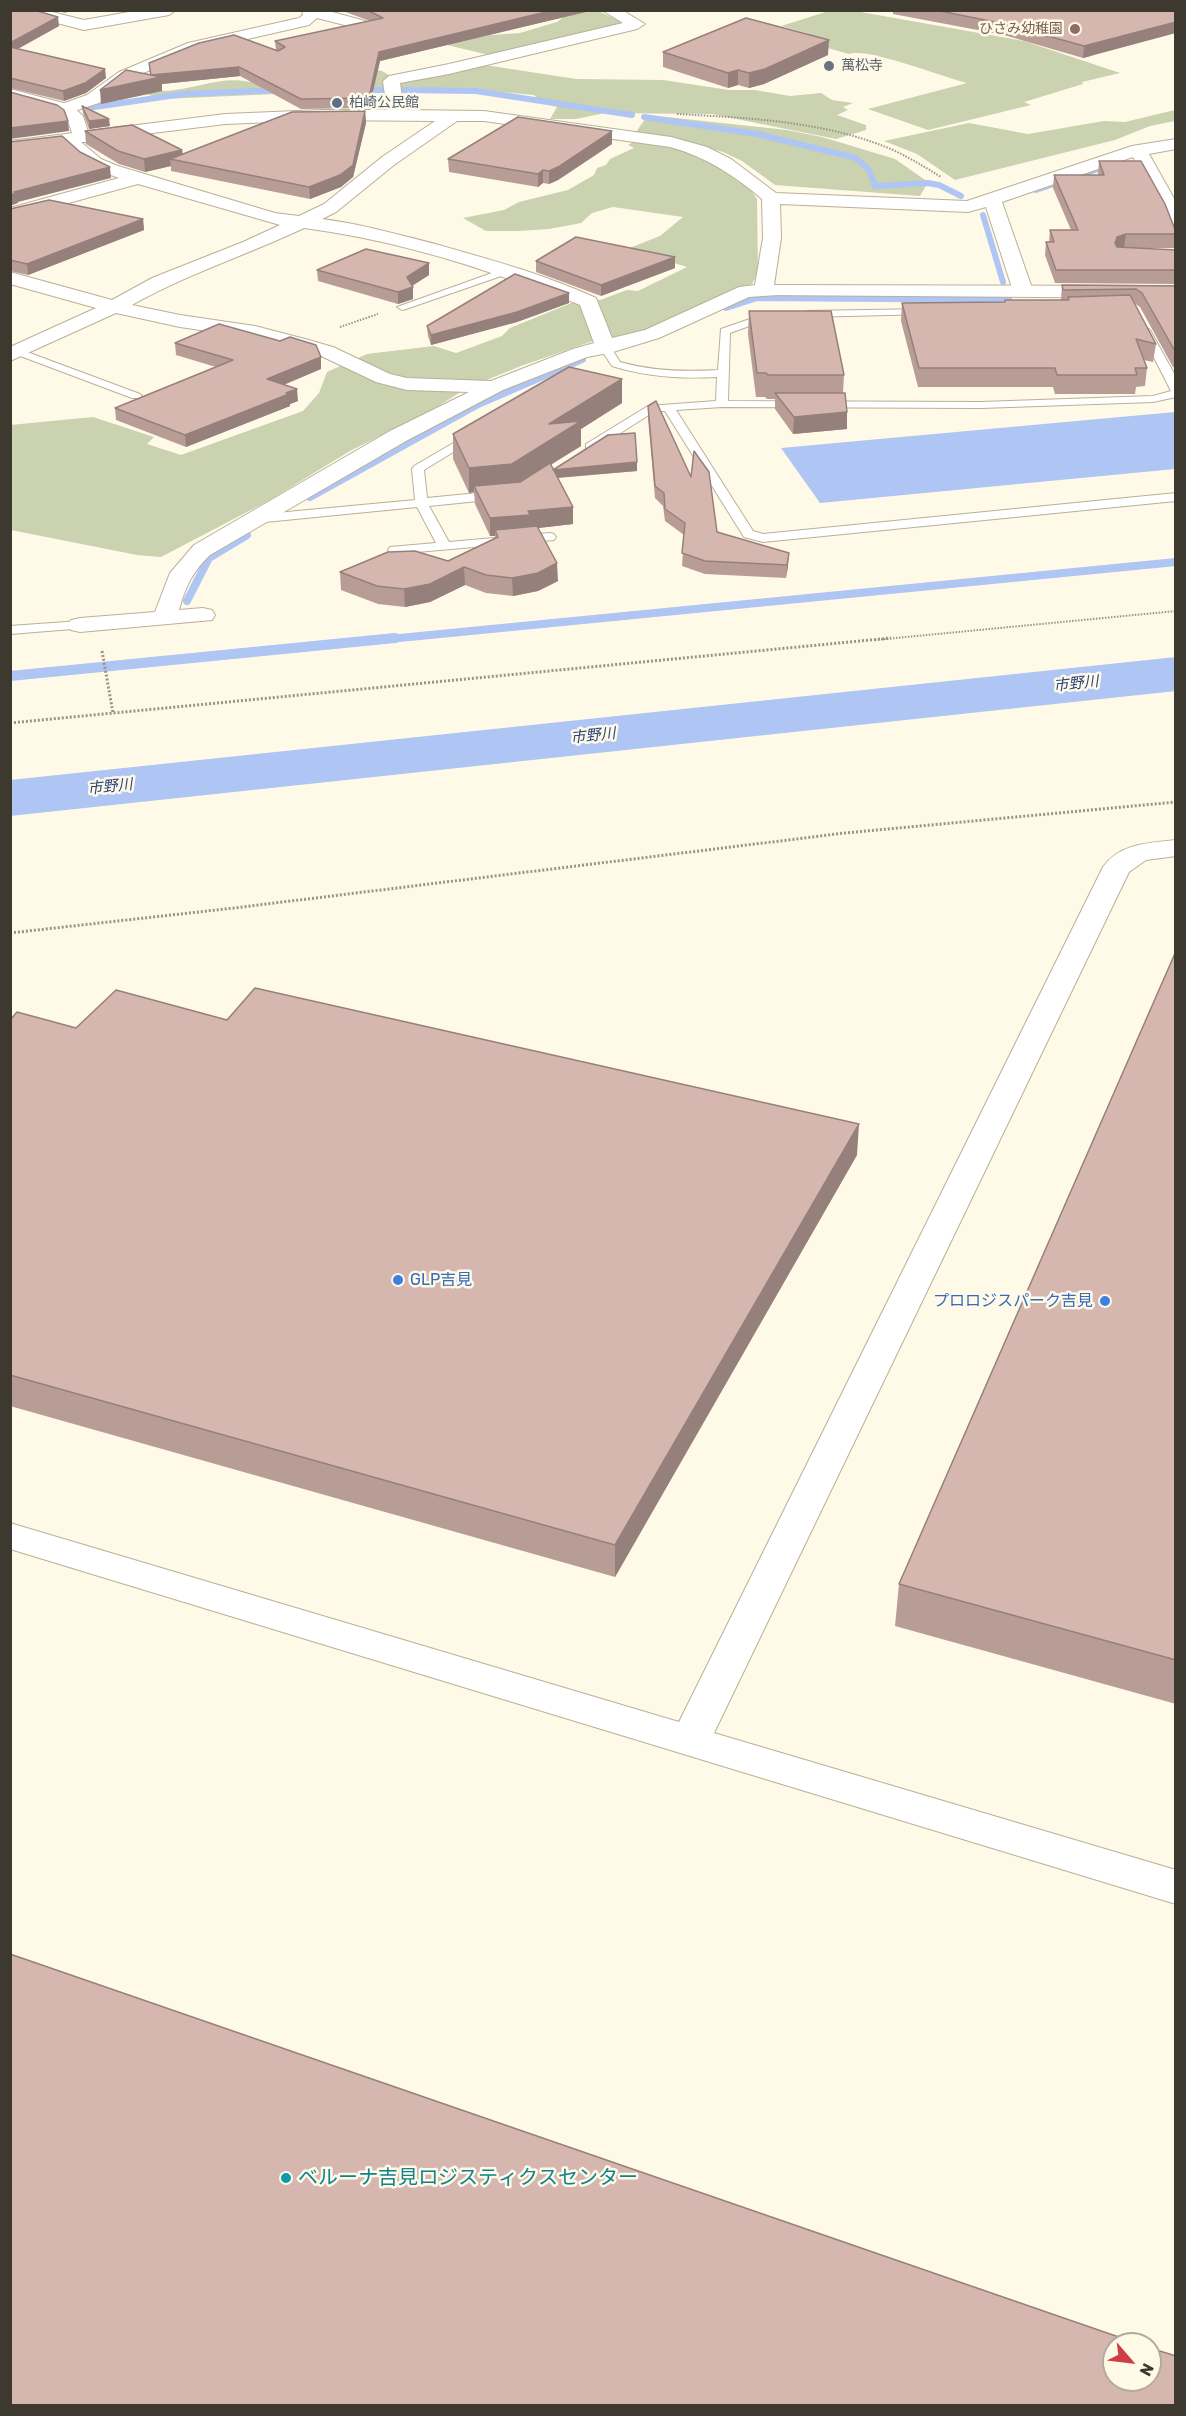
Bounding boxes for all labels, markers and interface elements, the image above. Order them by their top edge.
place label: ひさみ幼稚園 [979,21,1063,37]
marker: ひさみ幼稚園 [1068,22,1082,36]
place label: 萬松寺 [841,58,883,74]
marker: 萬松寺 [822,59,836,73]
place label: 柏崎公民館 [349,95,419,111]
marker: 柏崎公民館 [330,96,344,110]
water label: 市野川 [1053,673,1099,695]
water label: 市野川 [570,725,616,747]
water label: 市野川 [87,776,133,798]
place label: GLP吉見 [410,1270,472,1290]
marker: GLP吉見 [391,1273,405,1287]
place label: プロロジスパーク吉見 [933,1291,1093,1311]
marker: プロロジスパーク吉見 [1098,1294,1112,1308]
place label: ベルーナ吉見ロジスティクスセンター [298,2166,638,2190]
marker: ベルーナ吉見ロジスティクスセンター [279,2171,293,2185]
north arrow [1102,2332,1162,2392]
text: N [1135,2360,1158,2379]

